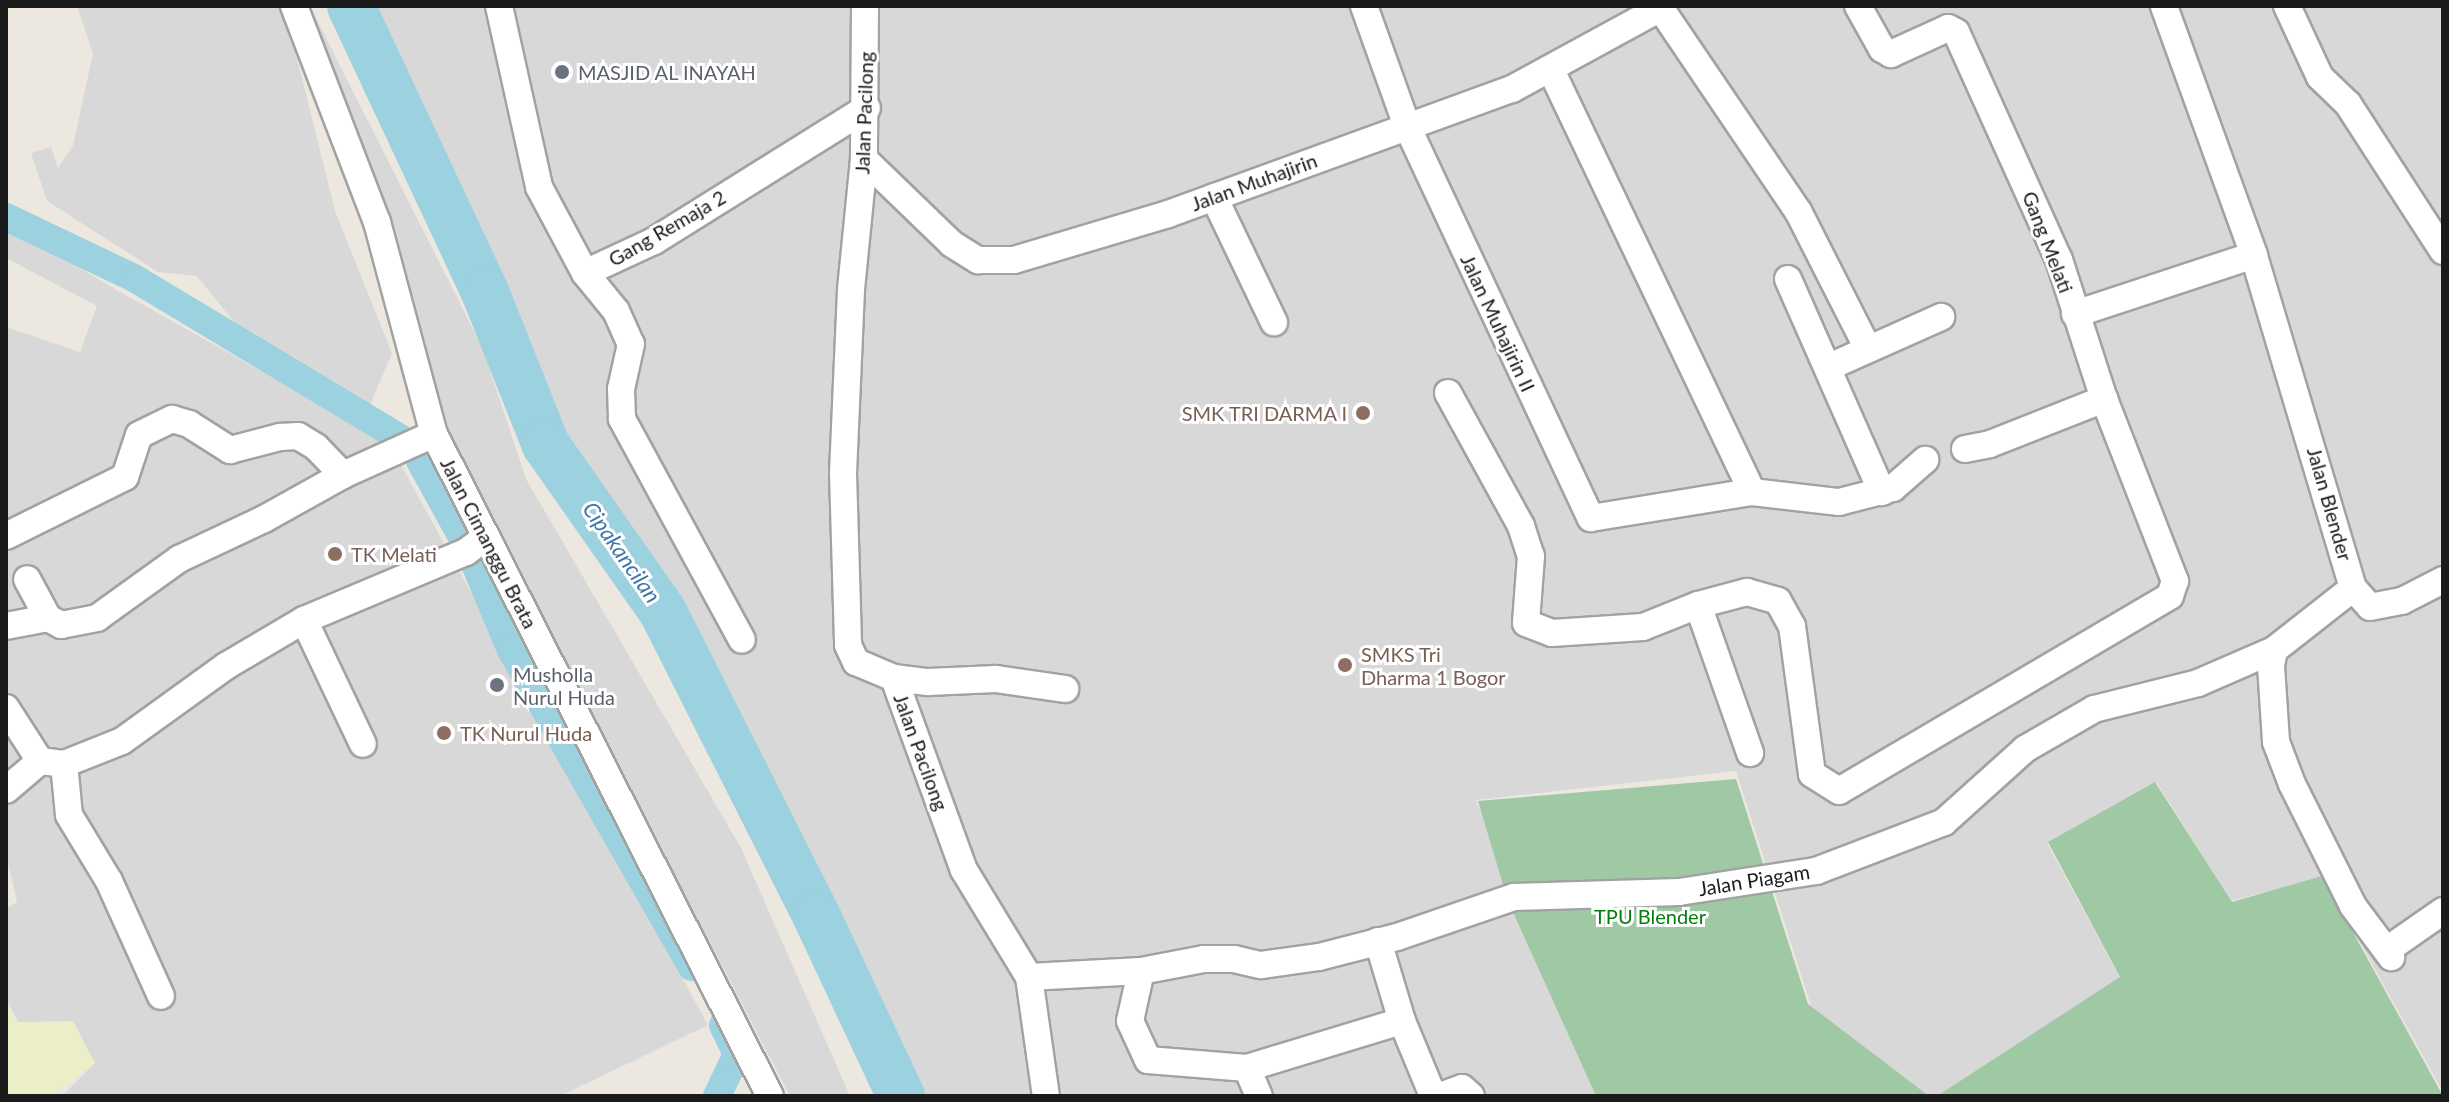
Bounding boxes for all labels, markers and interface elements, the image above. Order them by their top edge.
street label: Jalan Pacilong [850,51,878,175]
place label: MASJID AL INAYAH [578,60,757,84]
marker: MASJID AL INAYAH [553,63,571,81]
street label: Jalan Muhajirin [1188,148,1320,216]
street label: Gang Remaja 2 [604,185,730,271]
street label: Gang Melati [2018,188,2078,296]
street label: Jalan Muhajirin II [1456,251,1540,395]
place label: SMK TRI DARMA I [1180,401,1347,425]
marker: SMK TRI DARMA I [1354,404,1372,422]
street label: Jalan Blender [2302,444,2358,564]
street label: Jalan Cimanggu Brata [436,454,542,632]
water label: Cipakancilan [578,496,666,608]
place label: TK Melati [351,542,437,566]
marker: TK Melati [326,545,344,563]
place label: SMKS Tri Dharma 1 Bogor [1361,642,1506,689]
marker: SMKS Tri Dharma 1 Bogor [1336,656,1354,674]
place label: Musholla Nurul Huda [513,662,615,709]
marker: Musholla Nurul Huda [488,676,506,694]
street label: Jalan Pacilong [889,690,953,814]
place label: TK Nurul Huda [460,721,592,745]
marker: TK Nurul Huda [435,724,453,742]
street label: Jalan Piagam [1697,859,1811,901]
park label: TPU Blender [1594,904,1706,928]

